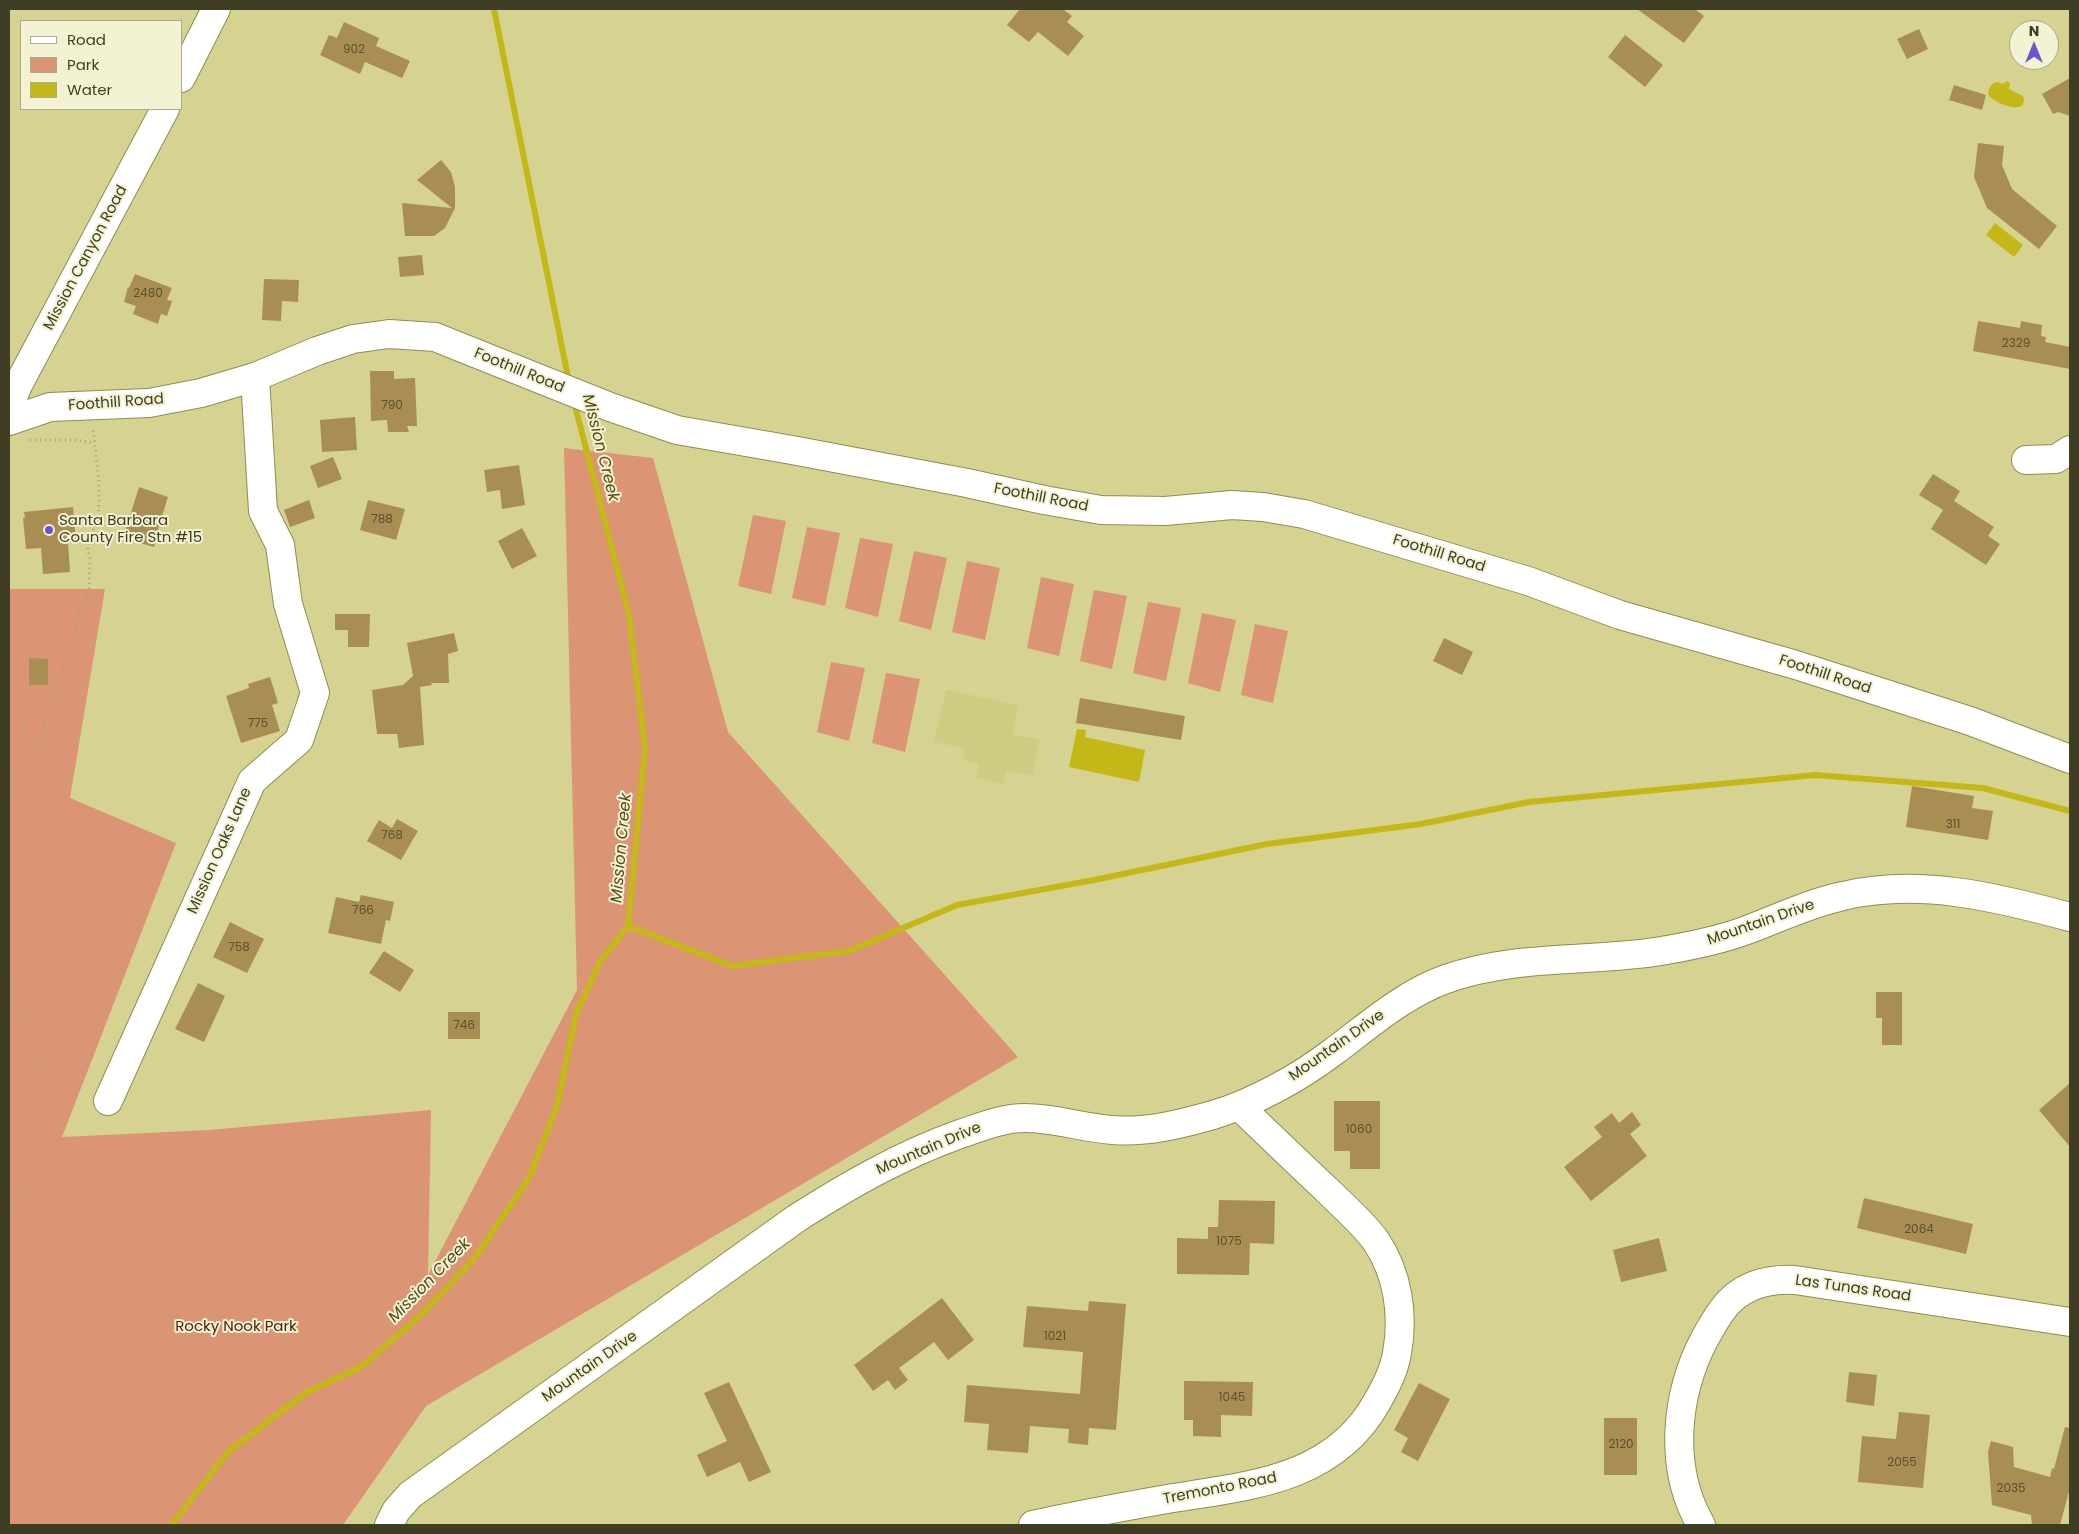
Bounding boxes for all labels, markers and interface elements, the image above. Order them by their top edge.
legend [20,20,182,110]
north arrow [2009,20,2059,70]
text: N [2029,21,2039,41]
text: Road [67,29,106,50]
house number: 902 [343,43,365,57]
text: Park [67,54,99,75]
text: Water [67,79,112,100]
street label: Mission Canyon Road [40,183,132,333]
house number: 2480 [133,287,163,301]
house number: 2329 [2002,337,2030,351]
street label: Foothill Road [471,345,567,397]
street label: Foothill Road [68,391,164,415]
water label: Mission Creek [577,392,623,504]
house number: 790 [381,399,403,413]
street label: Foothill Road [992,480,1090,516]
place label: Santa Barbara County Fire Stn #15 [59,512,202,547]
house number: 788 [371,513,393,527]
marker: Santa Barbara County Fire Stn #15 [43,524,55,536]
street label: Foothill Road [1391,531,1487,577]
street label: Foothill Road [1777,652,1873,698]
house number: 775 [248,717,268,731]
street label: Mission Oaks Lane [184,785,256,917]
water label: Mission Creek [608,792,636,904]
house number: 311 [1946,818,1960,832]
house number: 768 [381,829,403,843]
street label: Mountain Drive [1705,896,1817,950]
house number: 766 [352,904,374,918]
house number: 758 [228,941,250,955]
street label: Mountain Drive [1286,1006,1388,1086]
house number: 746 [453,1019,475,1033]
street label: Mountain Drive [874,1119,984,1179]
house number: 1060 [1346,1123,1372,1137]
house number: 2064 [1904,1223,1934,1237]
water label: Mission Creek [385,1235,475,1327]
house number: 1075 [1216,1235,1242,1249]
street label: Las Tunas Road [1794,1272,1912,1306]
park label: Rocky Nook Park [175,1318,297,1336]
street label: Mountain Drive [539,1327,641,1407]
house number: 1021 [1044,1330,1066,1344]
house number: 1045 [1219,1391,1245,1405]
house number: 2120 [1608,1438,1634,1452]
house number: 2055 [1887,1456,1917,1470]
street label: Tremonto Road [1161,1469,1279,1509]
house number: 2035 [1996,1482,2026,1496]

